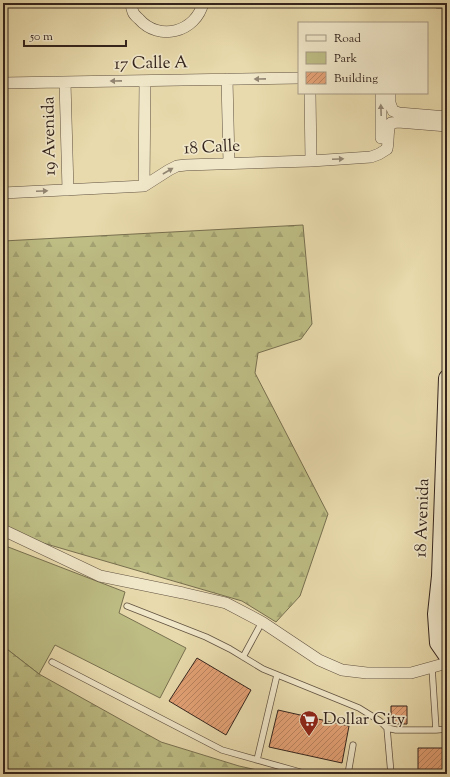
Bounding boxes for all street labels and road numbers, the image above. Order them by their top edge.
street label: 17 Calle A [114,51,188,77]
street label: 19 Avenida [37,96,63,176]
street label: 18 Calle [183,135,241,161]
street label: 18 Avenida [410,478,436,558]

